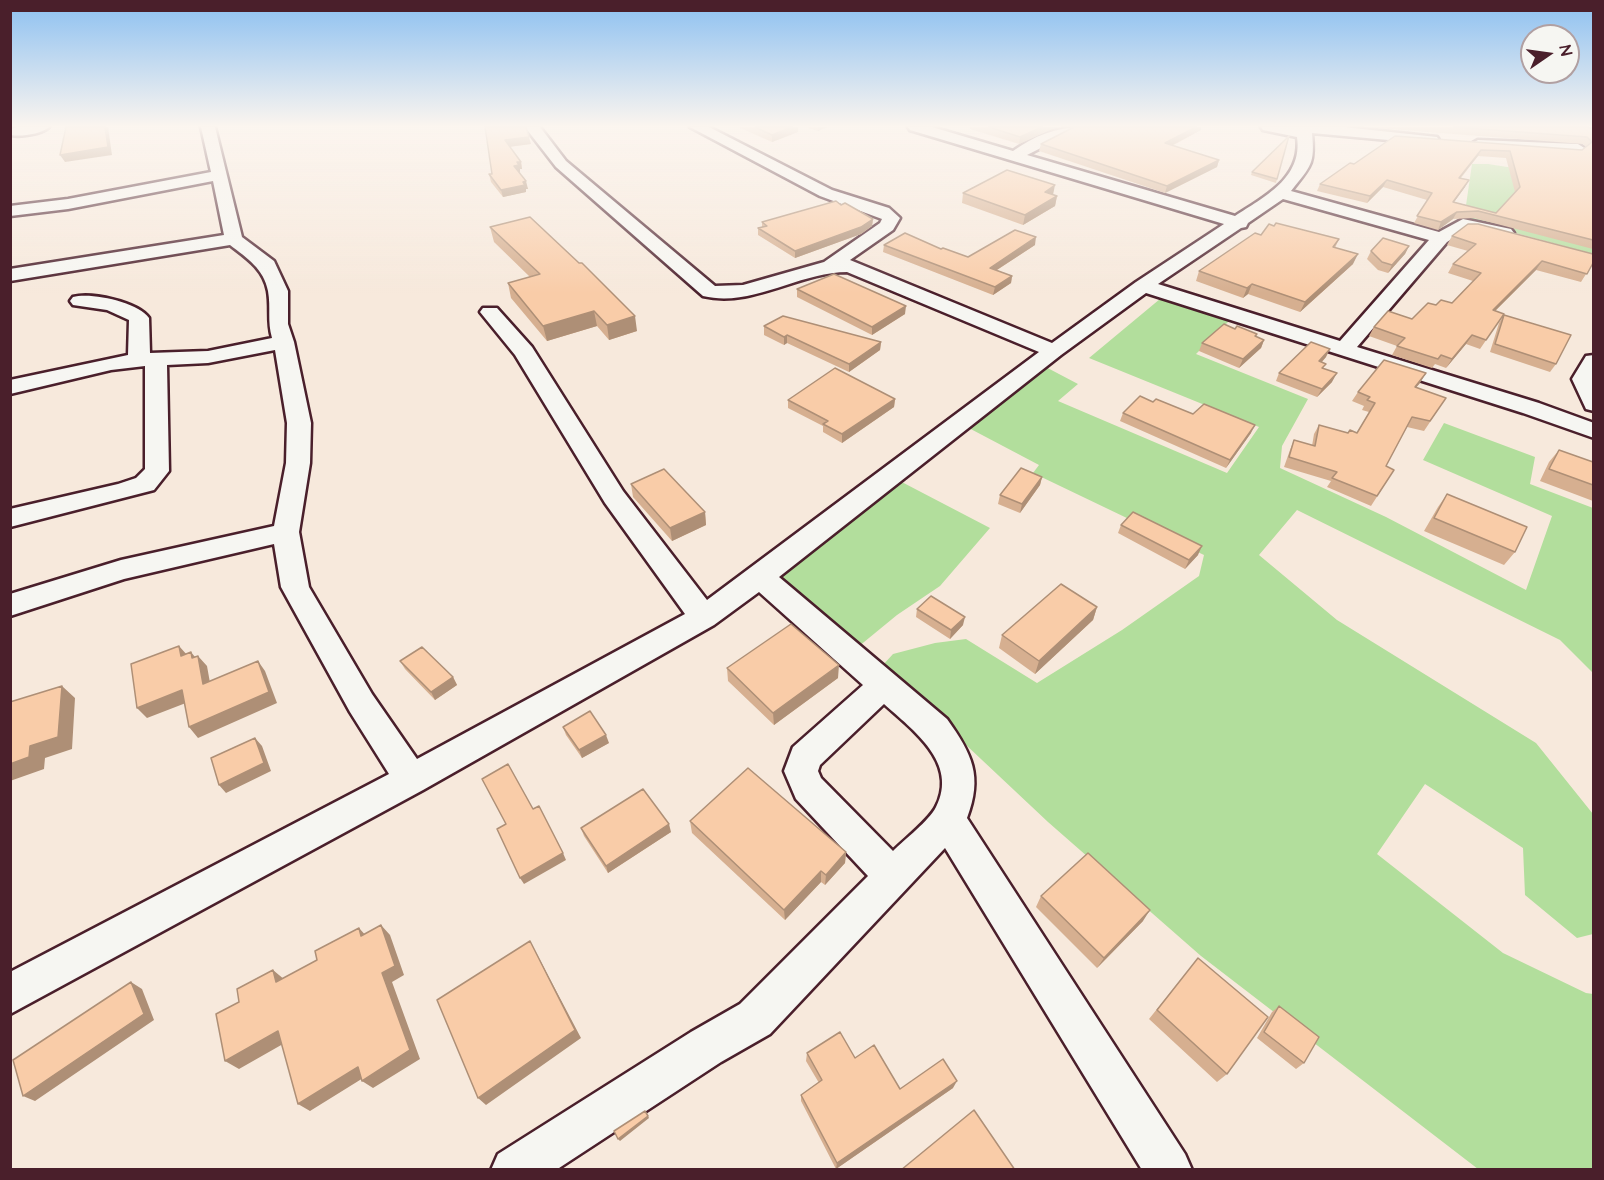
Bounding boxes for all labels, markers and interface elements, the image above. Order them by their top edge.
north arrow [1520,24,1580,84]
text: N [1554,43,1577,58]

